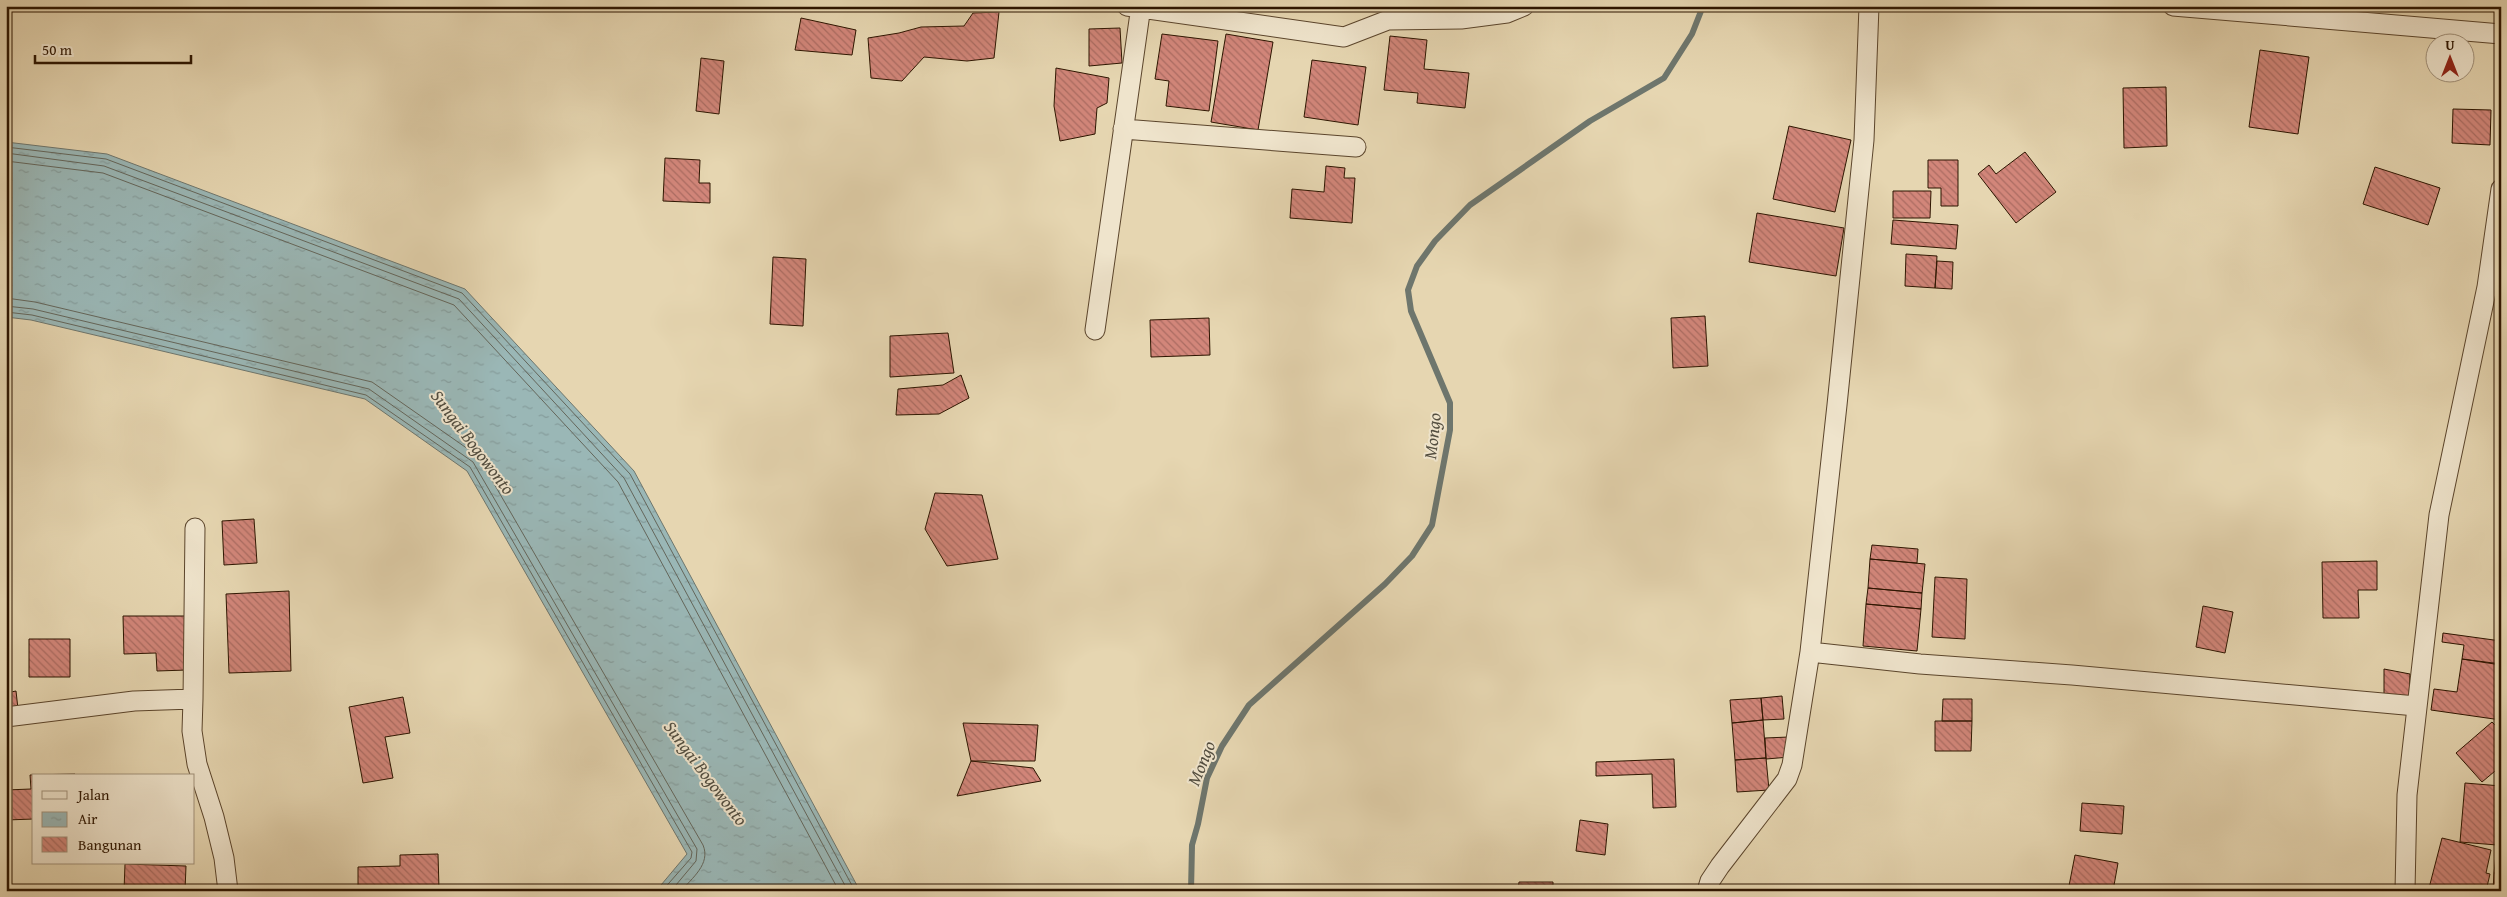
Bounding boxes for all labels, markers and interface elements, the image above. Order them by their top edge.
scale bar [35,32,191,64]
north arrow [2424,32,2474,82]
text: U [2445,35,2455,55]
text: 50 m [42,39,73,60]
water label: Sungai Bogowonto [424,384,522,500]
water label: Mongo [1416,411,1448,460]
water label: Sungai Bogowonto [657,715,755,831]
water label: Mongo [1180,736,1222,790]
legend [32,774,195,864]
text: Jalan [76,784,110,805]
text: Air [78,808,98,829]
text: Bangunan [78,834,142,855]

